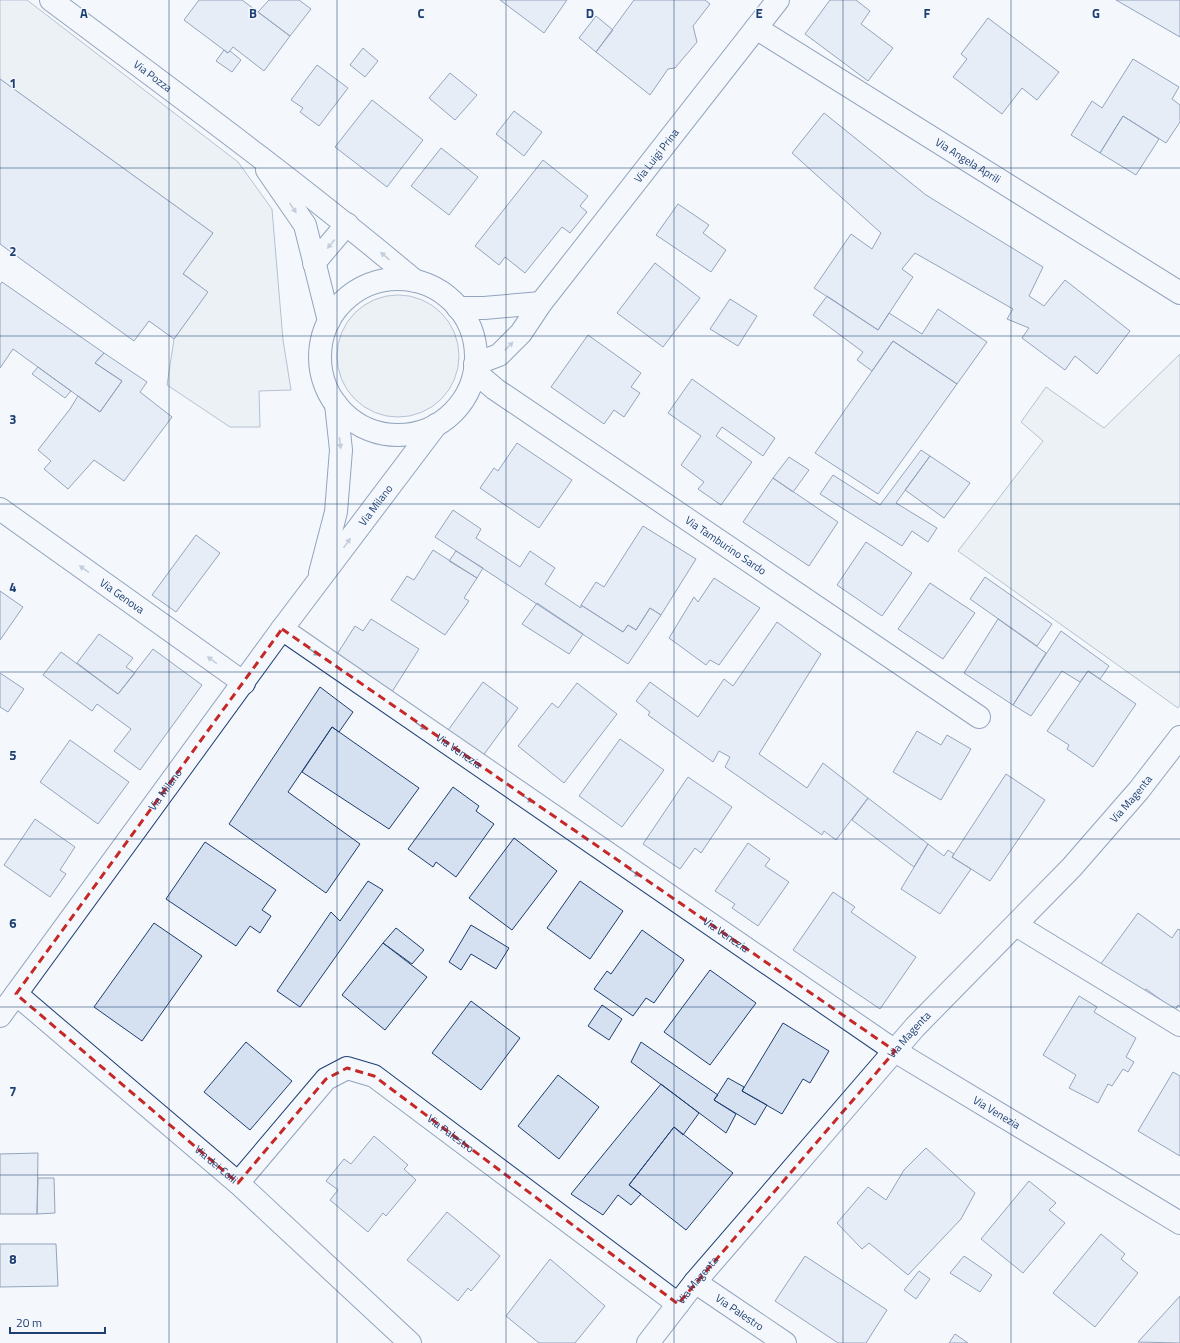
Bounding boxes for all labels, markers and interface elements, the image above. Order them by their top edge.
text: A [80,3,88,23]
text: B [249,3,257,23]
text: C [417,3,425,23]
text: D [586,3,594,23]
text: E [755,3,763,23]
text: F [924,3,931,23]
text: G [1092,3,1100,23]
street label: Via Pozza [130,56,176,96]
text: 1 [9,73,17,93]
street label: Via Luigi Prina [630,125,683,186]
street label: Via Angela Aprili [932,134,1004,187]
one-way arrow [289,203,297,213]
one-way arrow [326,239,335,249]
text: 2 [9,241,17,261]
one-way arrow [380,252,390,261]
one-way arrow [504,341,514,351]
text: 3 [9,409,17,429]
one-way arrow [337,437,344,449]
street label: Via Milano [355,481,397,529]
street label: Via Tamburino Sardo [682,512,770,579]
one-way arrow [343,538,351,548]
one-way arrow [78,564,89,573]
street label: Via Genova [97,575,148,618]
text: 4 [9,577,17,597]
one-way arrow [308,648,319,656]
one-way arrow [207,656,218,664]
one-way arrow [416,722,426,730]
street label: Via Venezia [433,729,486,773]
text: 5 [9,745,17,765]
street label: Via Milano [144,765,186,814]
street label: Via Magenta [1106,771,1156,826]
one-way arrow [522,796,534,803]
one-way arrow [630,869,640,877]
text: 6 [9,913,17,933]
street label: Via Venezia [700,913,753,956]
street label: Via Magenta [884,1007,935,1062]
text: 7 [9,1081,17,1101]
street label: Via Venezia [970,1092,1024,1133]
street label: Via Palestro [424,1111,478,1157]
street label: Via dei Colli [191,1141,241,1188]
text: 8 [9,1249,17,1269]
street label: Via Magenta [673,1252,722,1307]
street label: Via Palestro [712,1290,767,1335]
scale bar [10,1309,105,1335]
text: 20 m [16,1313,42,1332]

